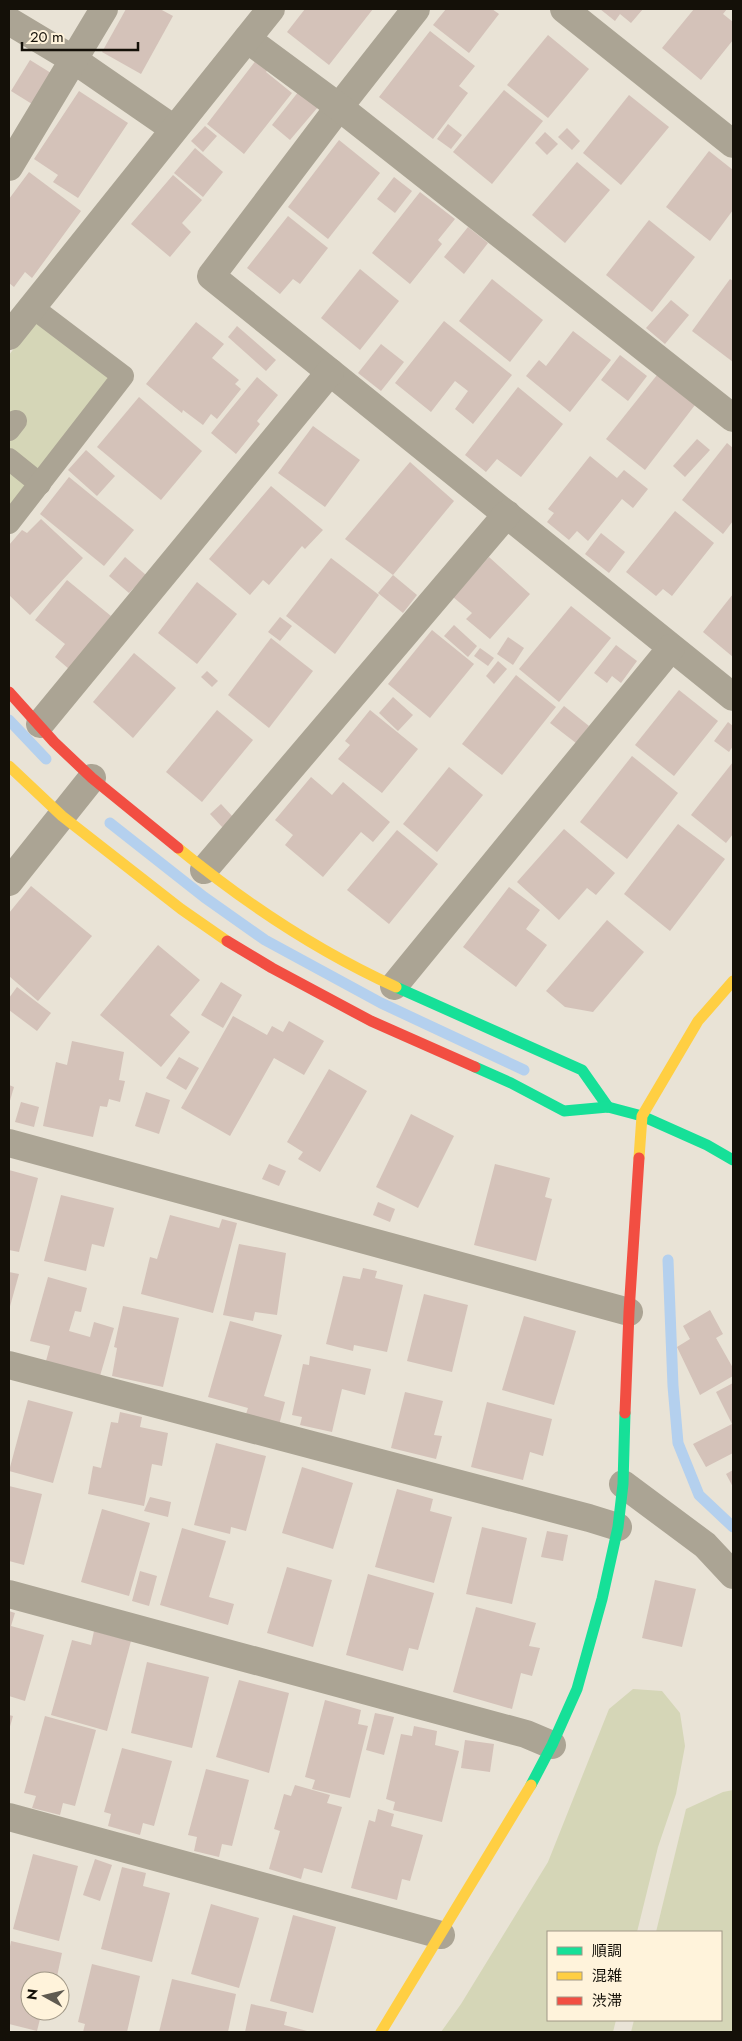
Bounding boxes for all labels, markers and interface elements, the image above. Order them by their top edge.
scale bar [22,20,139,52]
text: 20 m [30,26,64,48]
legend [547,1931,722,2021]
text: 順調 [592,1940,622,1962]
text: 混雑 [592,1965,622,1987]
north arrow [20,1971,70,2021]
text: N [21,1987,43,2001]
text: 渋滞 [592,1990,622,2012]

